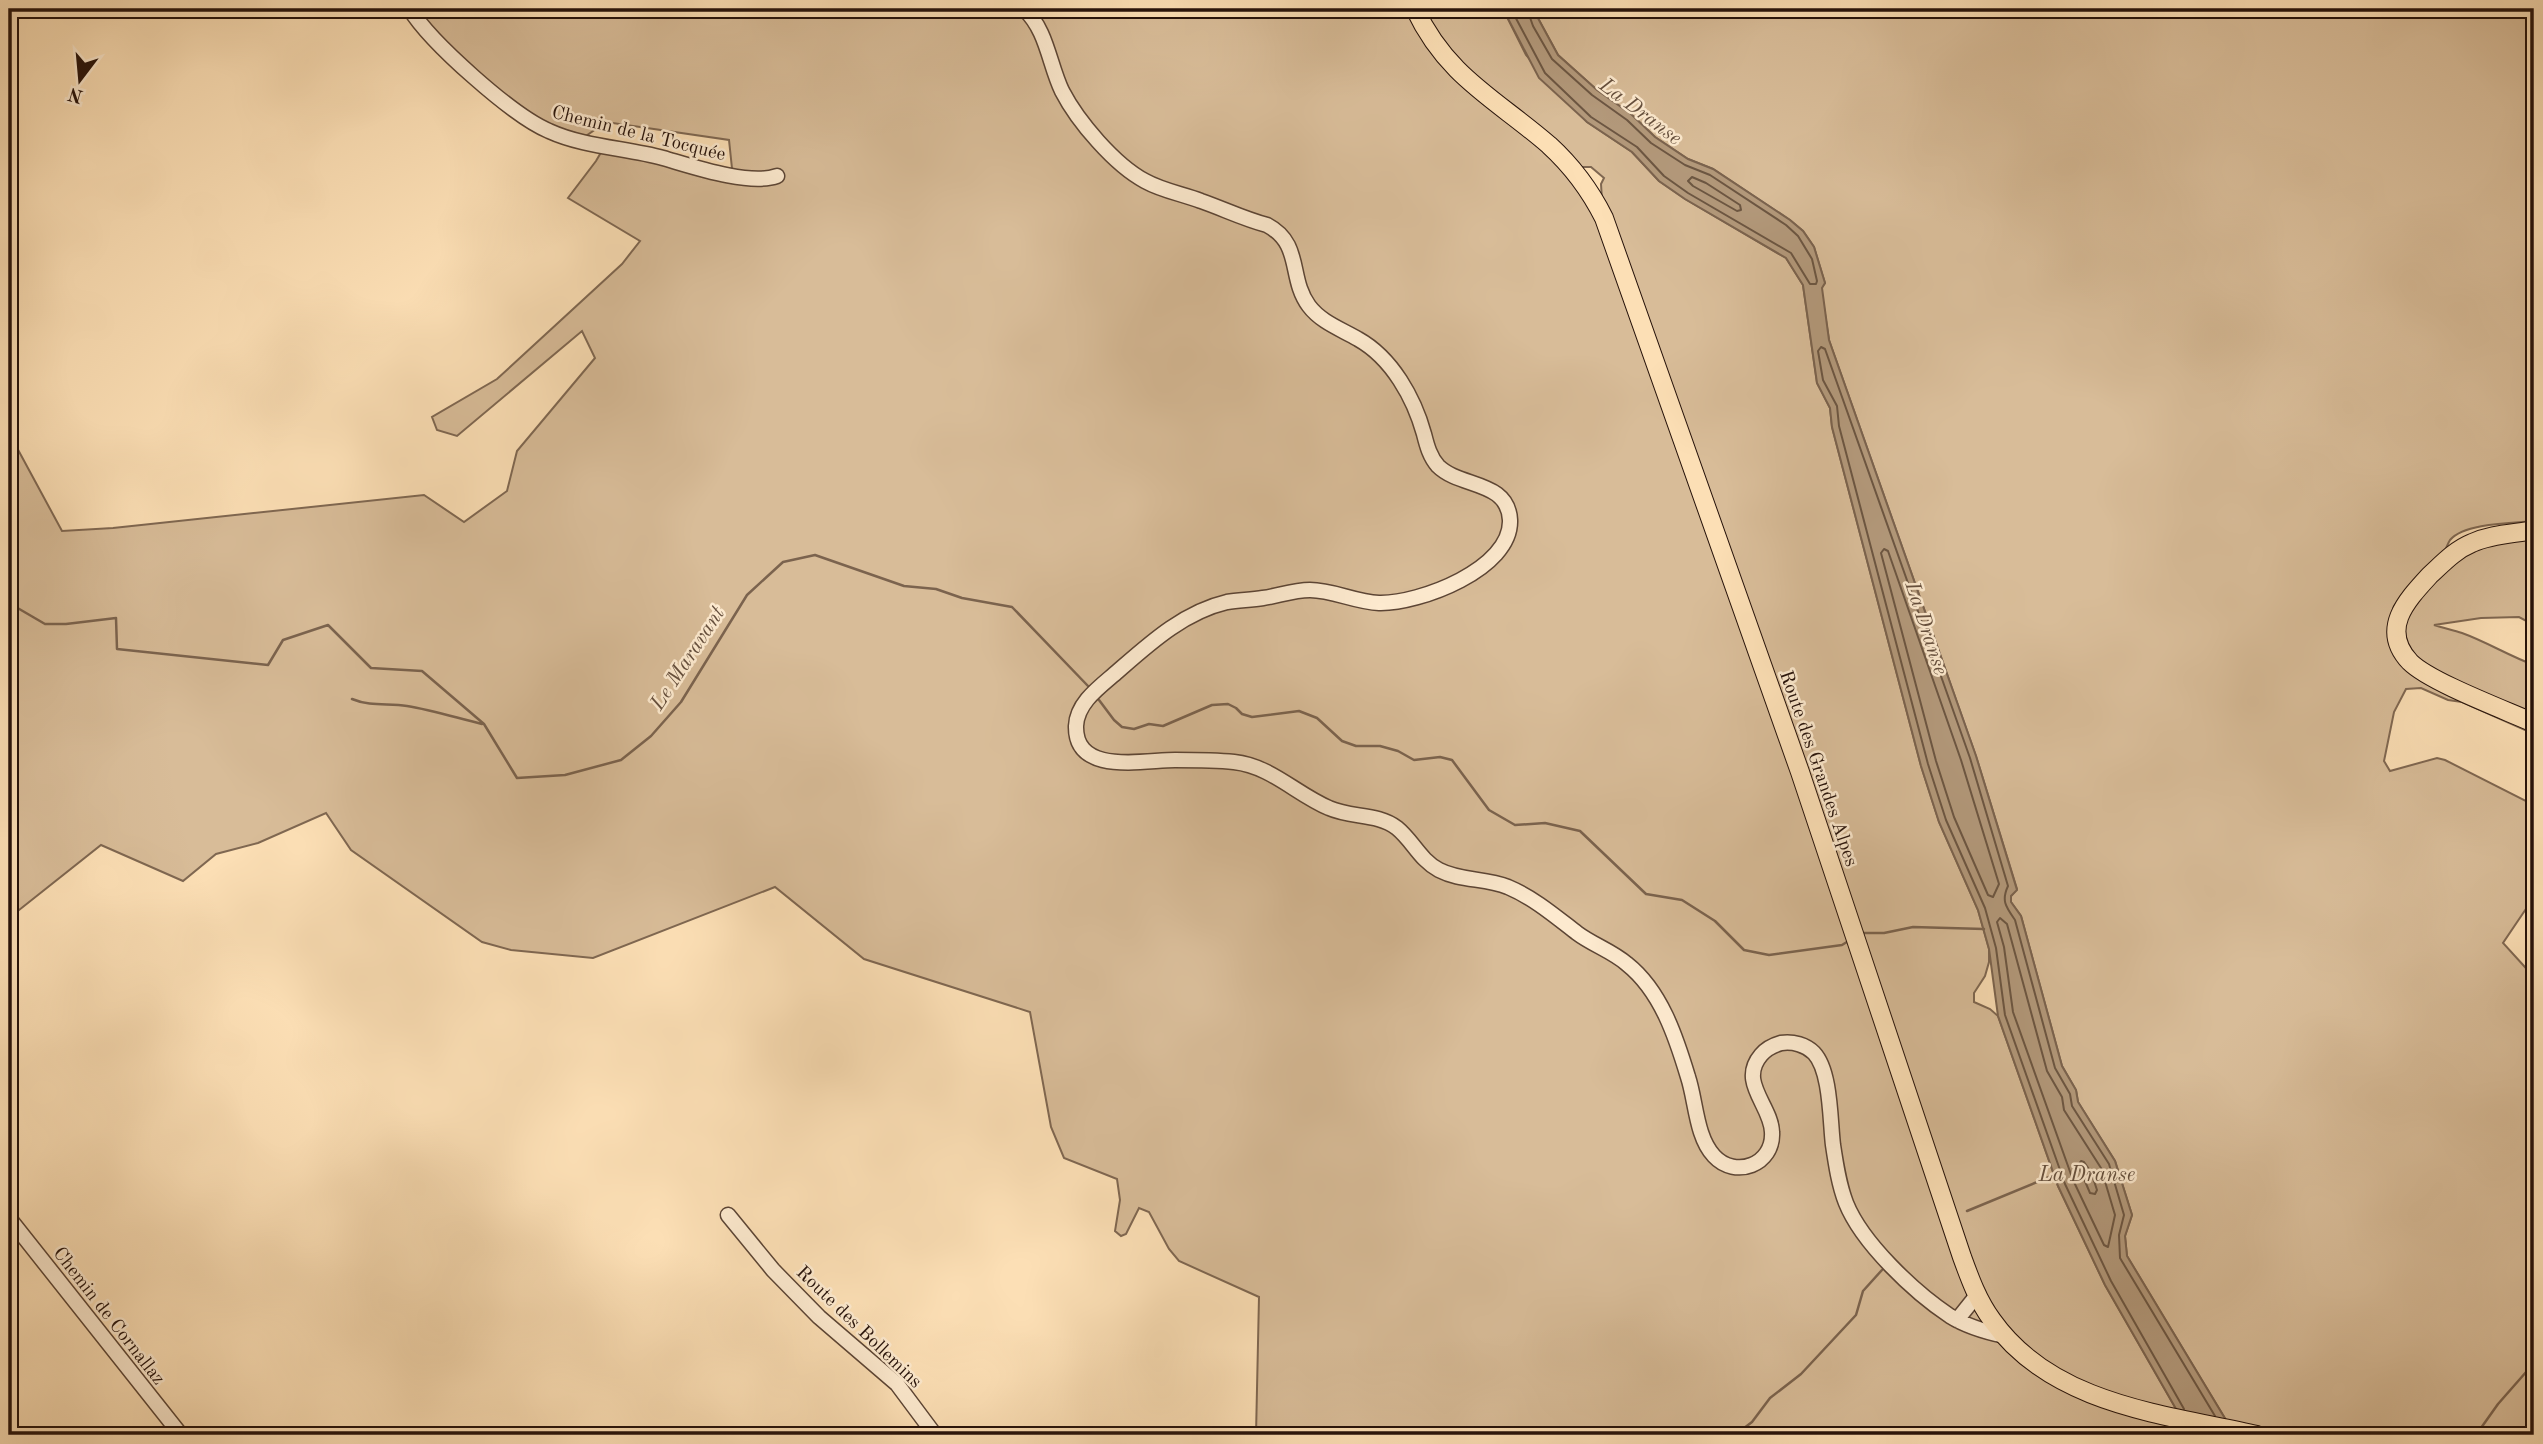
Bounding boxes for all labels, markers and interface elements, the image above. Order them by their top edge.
north arrow [46,46,116,116]
water label: La Dranse [1594,74,1685,150]
text: N [66,83,86,105]
street label: Chemin de la Tocquée [549,104,727,165]
water label: La Dranse [1900,578,1951,678]
water label: Le Maravant [647,603,729,715]
street label: Route des Grandes Alpes [1775,668,1860,869]
water label: La Dranse [2038,1165,2135,1186]
street label: Chemin de Cornallaz [48,1244,168,1389]
street label: Route des Bollemins [792,1263,925,1392]

